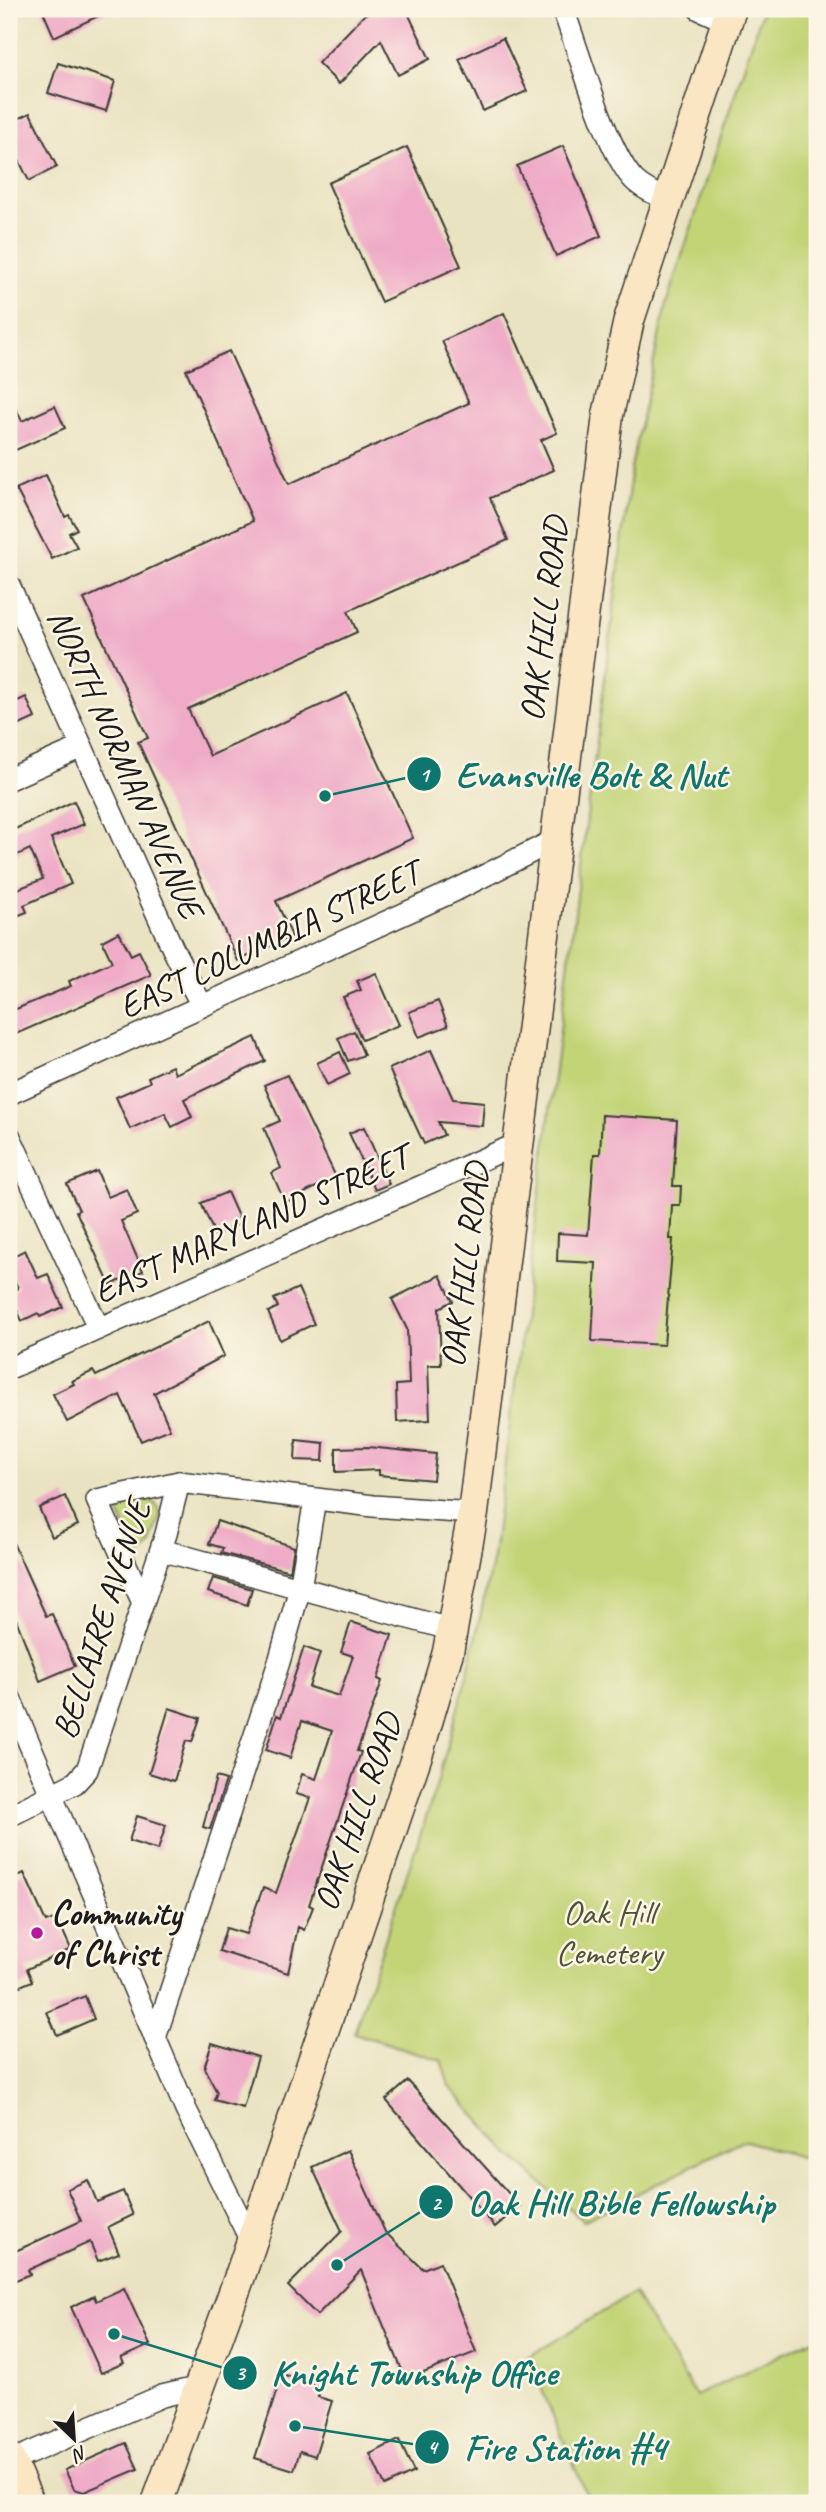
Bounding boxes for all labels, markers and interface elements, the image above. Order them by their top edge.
street label: OAK HILL ROAD [509,512,579,724]
street label: NORTH NORMAN AVENUE [37,602,216,929]
callout: Evansville Bolt & Nut [407,745,741,803]
text: Evansville Bolt & Nut [456,751,730,798]
text: 1 [419,762,431,788]
street label: EAST COLUMBIA STREET [112,847,433,1029]
street label: EAST MARYLAND STREET [87,1131,424,1314]
street label: OAK HILL ROAD [430,1158,500,1370]
street label: BELLAIRE AVENUE [42,1490,163,1744]
street label: OAK HILL ROAD [303,1705,413,1916]
park label: Oak Hill Cemetery [556,1890,665,1975]
place label: Community of Christ [51,1891,184,1976]
marker: Community of Christ [29,1925,45,1941]
callout: Oak Hill Bible Fellowship [419,2173,788,2231]
text: Oak Hill Bible Fellowship [468,2179,777,2226]
text: 2 [431,2190,443,2216]
callout: Knight Township Office [222,2344,571,2402]
text: Knight Township Office [271,2349,561,2396]
text: 3 [235,2360,247,2386]
north arrow [38,2404,108,2474]
callout: Fire Station #4 [415,2418,681,2476]
text: Fire Station #4 [464,2424,670,2471]
text: 4 [427,2434,439,2460]
text: N [67,2440,91,2468]

